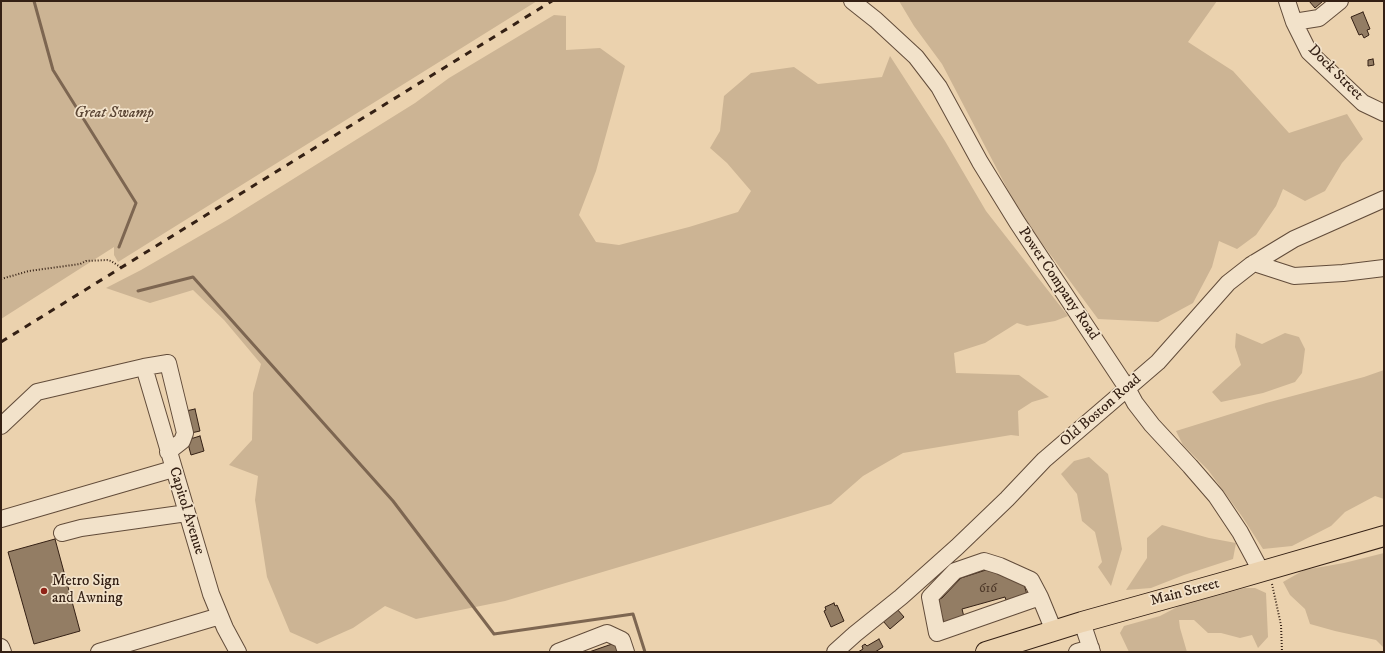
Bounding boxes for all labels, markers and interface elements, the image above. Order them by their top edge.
street label: Dock Street [1304,42,1366,104]
park label: Great Swamp [74,105,154,123]
street label: Power Company Road [1014,224,1102,344]
street label: Old Boston Road [1057,371,1145,451]
street label: Capitol Avenue [164,465,208,557]
place label: Metro Sign and Awning [52,573,123,608]
street label: Main Street [1149,575,1221,611]
house number: 616 [979,581,997,597]
marker: Metro Sign and Awning [39,586,49,596]

